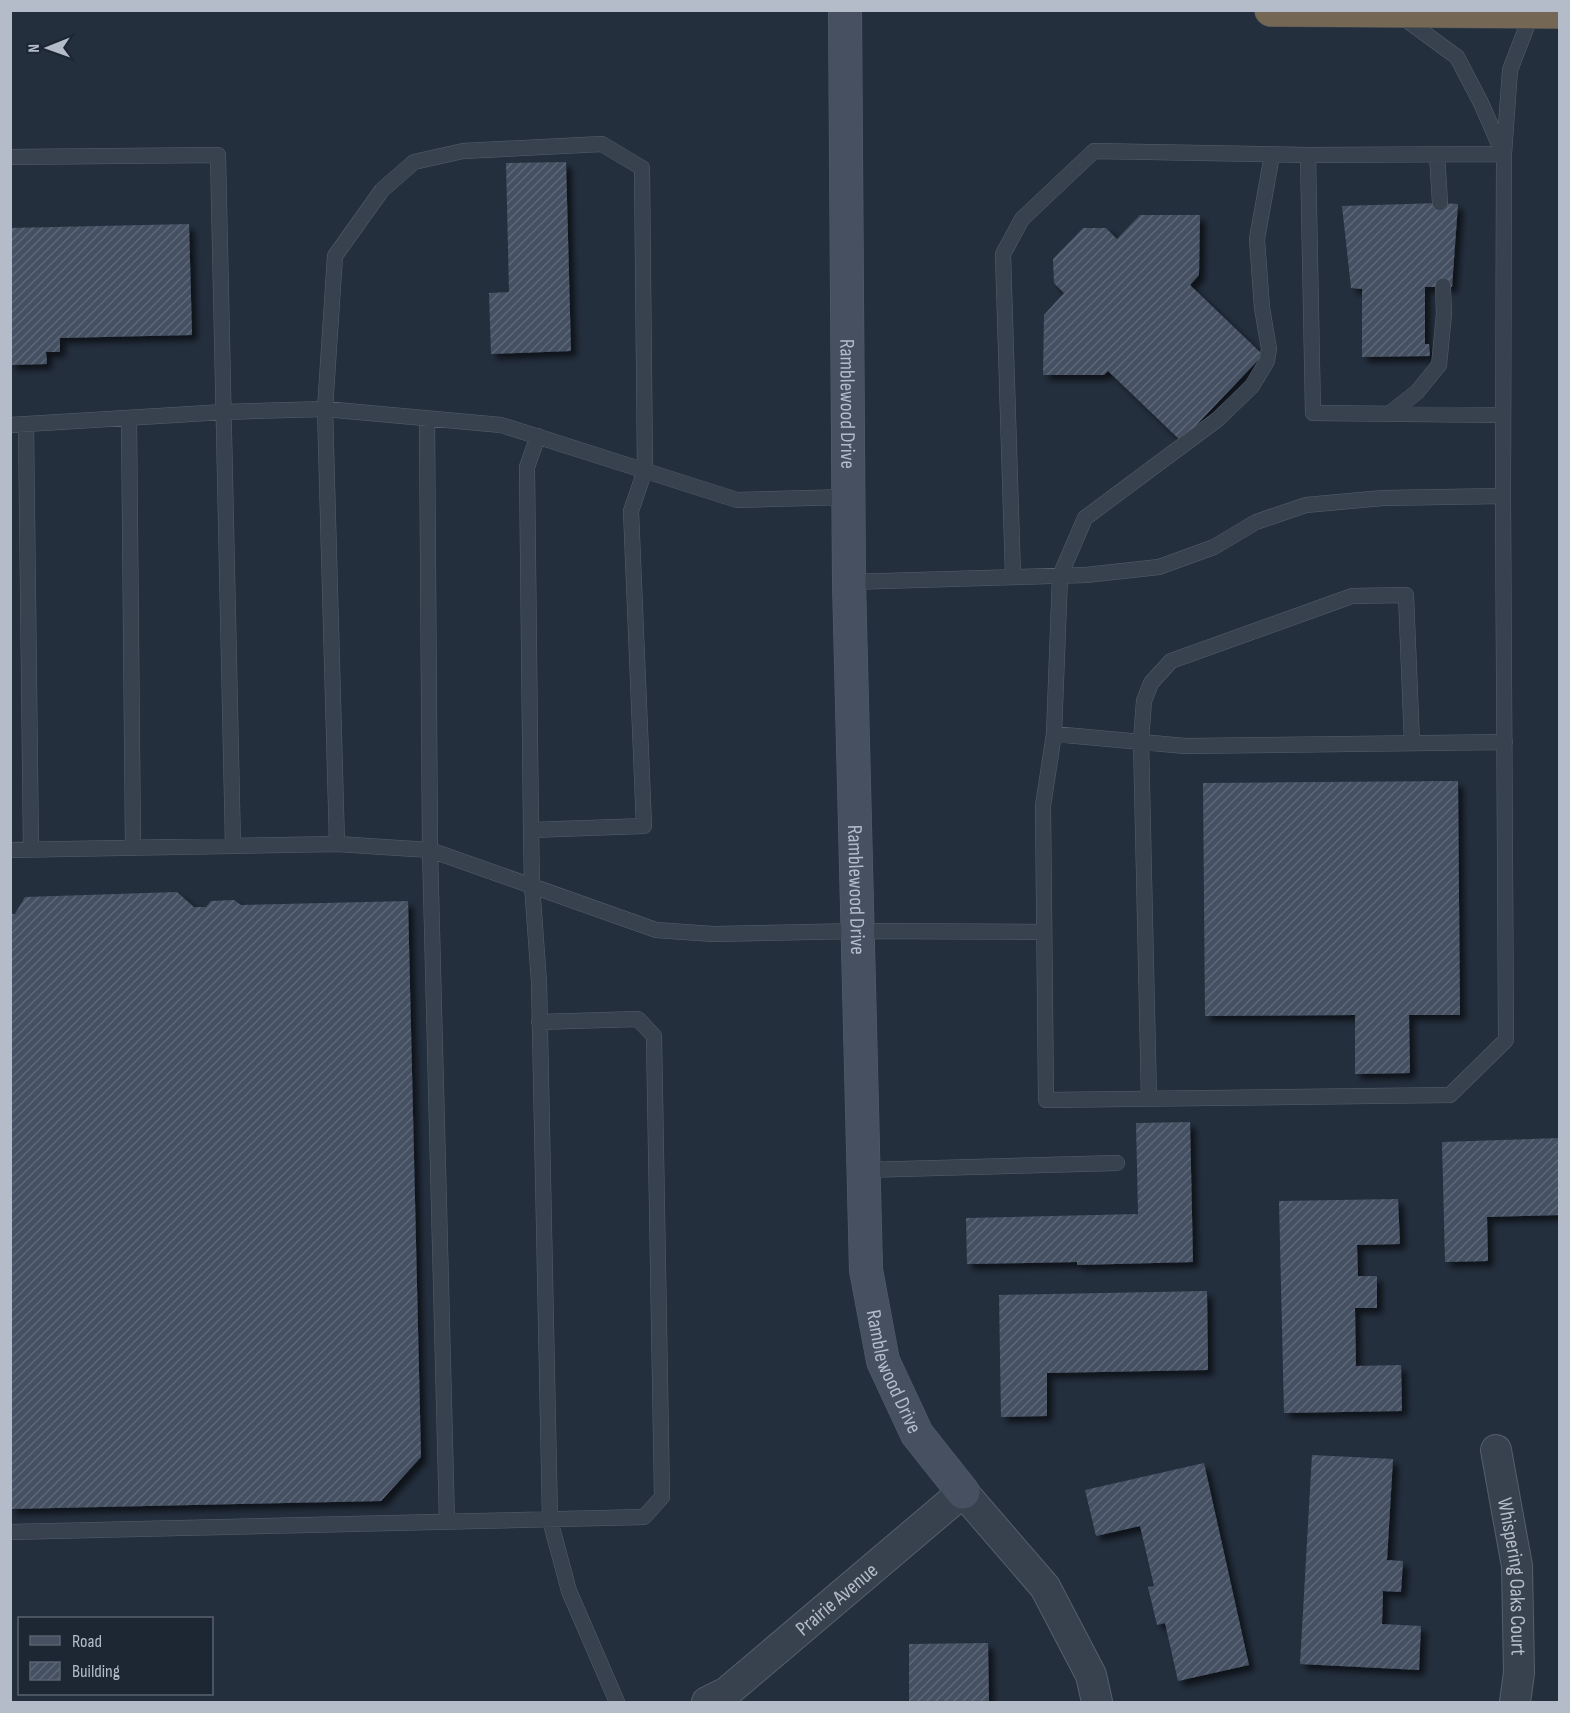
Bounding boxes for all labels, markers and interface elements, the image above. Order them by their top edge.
north arrow [18,18,78,78]
text: N [25,44,44,53]
street label: Ramblewood Drive [834,339,860,469]
street label: Ramblewood Drive [842,825,870,955]
street label: Ramblewood Drive [861,1308,927,1437]
street label: Whispering Oaks Court [1492,1496,1531,1656]
street label: Prairie Avenue [791,1558,883,1641]
legend [18,1617,213,1695]
text: Road [72,1631,102,1652]
text: Building [72,1661,120,1682]

